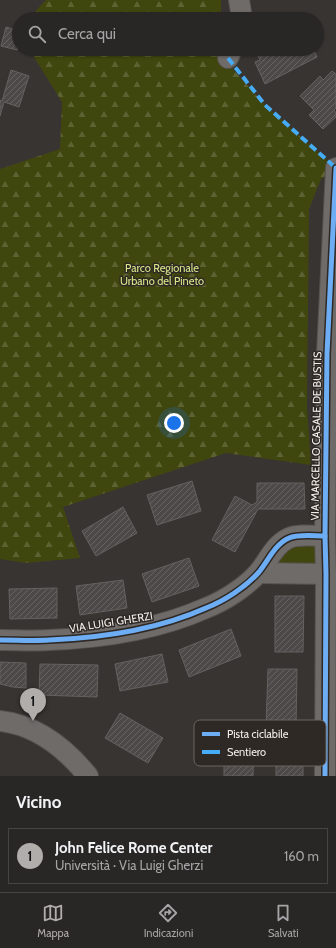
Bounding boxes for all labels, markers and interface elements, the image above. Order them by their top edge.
search box [12,12,324,56]
icon: search [26,23,48,45]
text: Cerca qui [58,25,116,43]
park label: Parco Regionale Urbano del Pineto [120,261,204,288]
street label: VIA MARCELLO CASALE DE BUSTIS [308,351,324,521]
your location [164,413,184,433]
street label: VIA LUIGI GHERZI [68,608,154,636]
pin: 1 [20,688,46,721]
legend [194,720,326,766]
text: Pista ciclabile [227,727,289,741]
text: Sentiero [227,745,266,759]
text: Vicino [16,792,61,812]
text: John Felice Rome Center [55,839,213,857]
text: 1 [28,848,32,864]
text: 160 m [284,848,319,864]
text: Università · Via Luigi Gherzi [55,857,203,873]
tab: Mappa [37,902,69,940]
tab: Indicazioni [144,902,193,940]
tab: Salvati [268,902,299,940]

